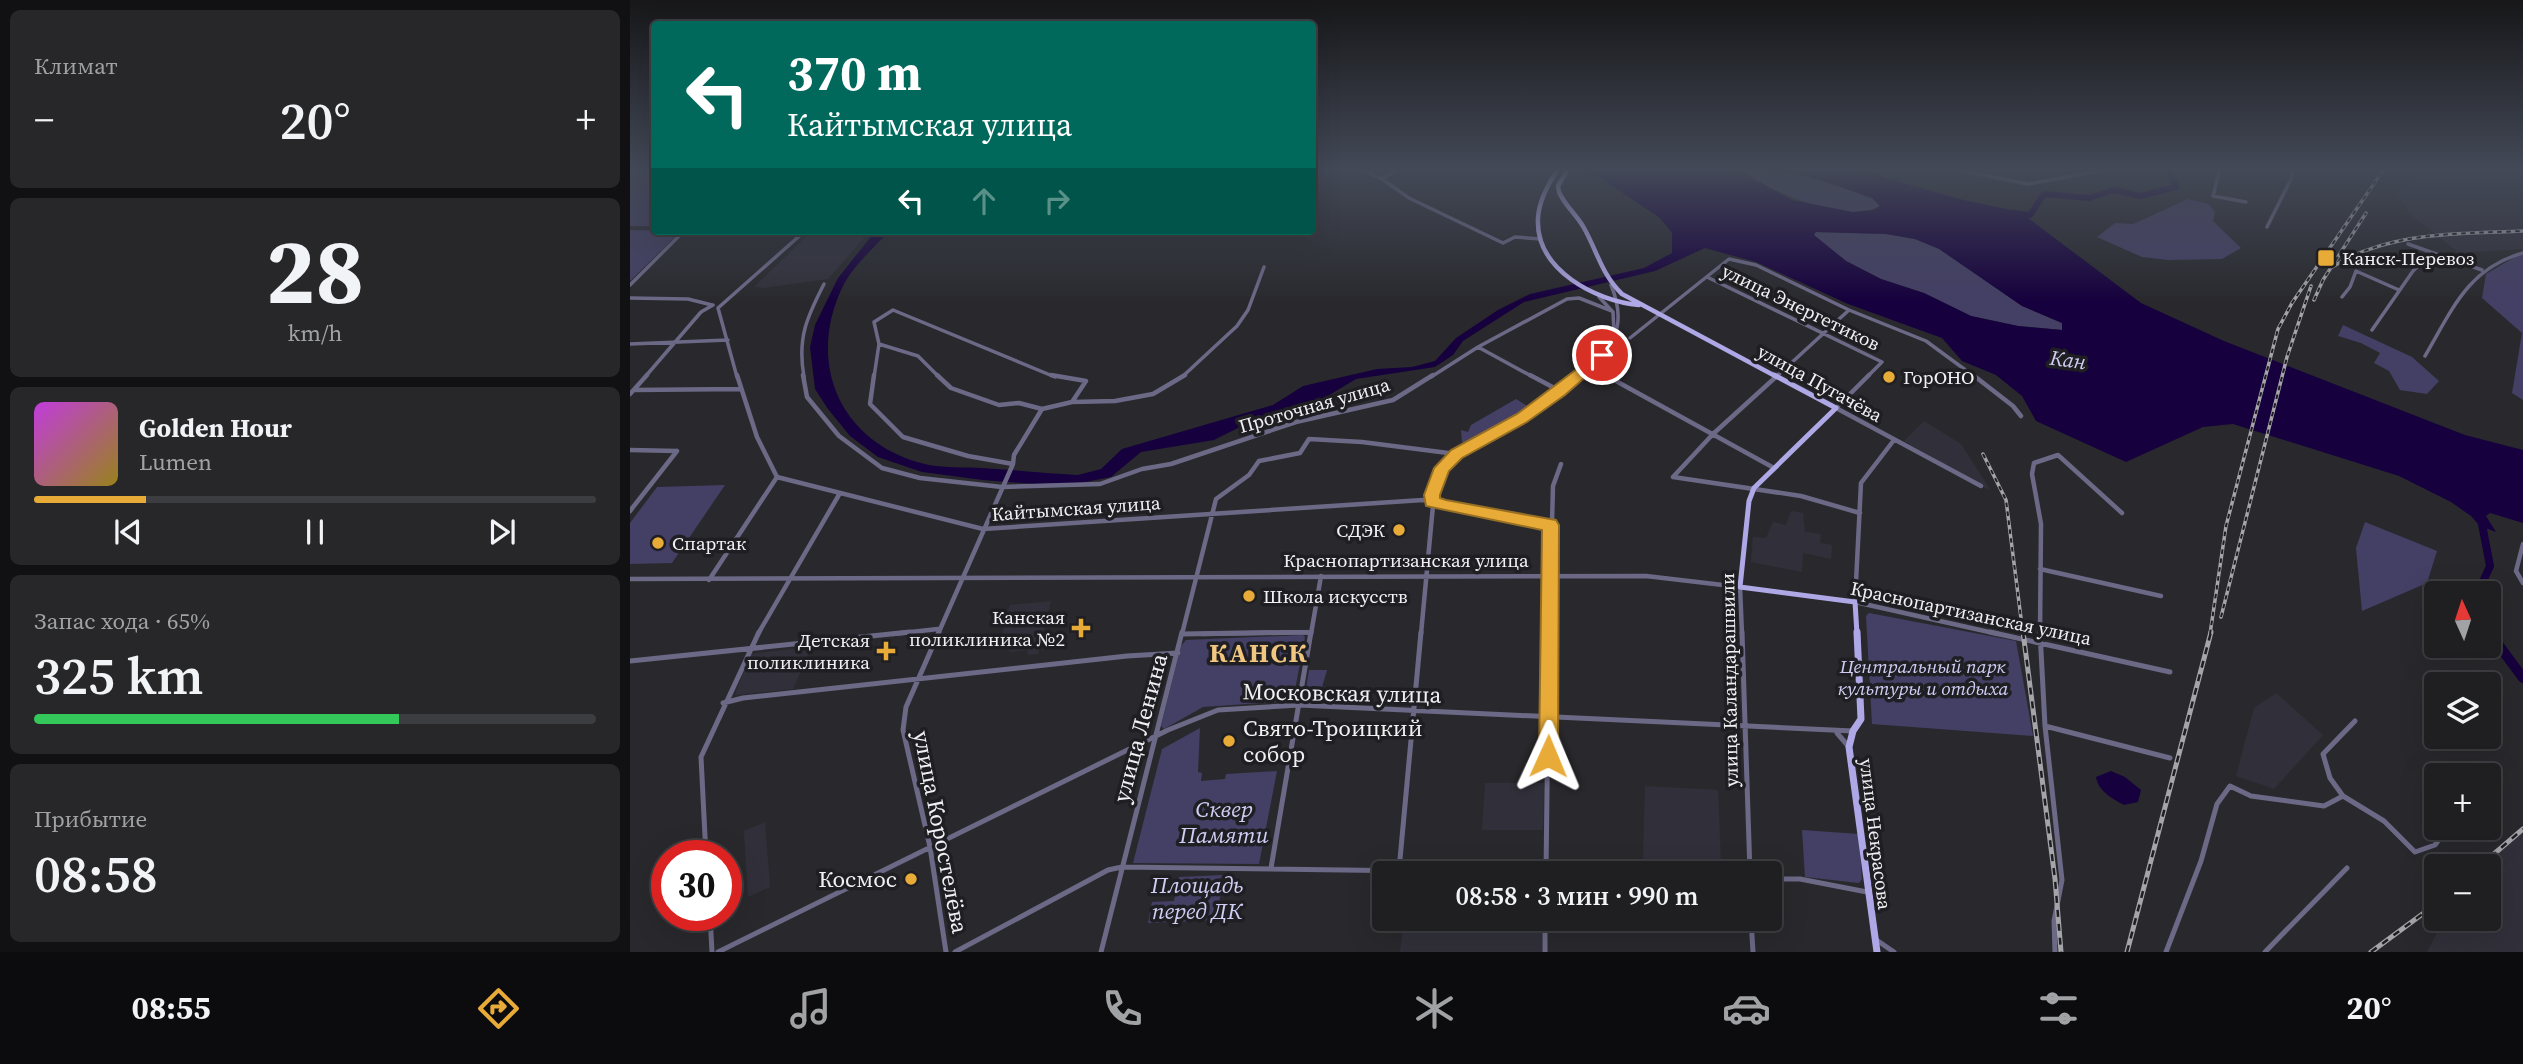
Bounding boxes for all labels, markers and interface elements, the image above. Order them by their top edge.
text: 370 m [787,39,922,106]
icon: left [672,49,763,140]
text: Климат [34,50,118,82]
text: 20° [279,85,351,156]
text: − [34,94,54,146]
text: + [576,94,596,146]
text: Кайтымская улица [787,103,1072,147]
icon: left [892,182,930,220]
icon: ahead [965,182,1003,220]
icon: right [1038,182,1076,220]
text: 28 [266,209,364,333]
place label: Канск-Перевоз [2342,245,2474,271]
marker: Канск-Перевоз [2316,248,2336,268]
street label: улица Энергетиков [1718,257,1885,357]
text: km/h [288,317,342,349]
pin [1572,325,1632,385]
icon: arrive [1583,336,1621,374]
street label: улица Пугачёва [1753,338,1887,428]
water label: Кан [2047,342,2088,376]
place label: ГорОНО [1903,364,1975,390]
marker: ГорОНО [1881,369,1897,385]
street label: Проточная улица [1235,371,1393,439]
text: Golden Hour [139,410,292,446]
text: Lumen [139,446,212,478]
street label: Кайтымская улица [991,489,1162,527]
icon: previous [109,513,147,551]
icon: pause [296,513,334,551]
icon: next [483,513,521,551]
place label: СДЭК [1336,517,1386,543]
marker: СДЭК [1391,522,1407,538]
place label: Спартак [672,530,747,556]
marker: Спартак [650,535,666,551]
street label: Краснопартизанская улица [1283,547,1529,573]
street label: улица Каландарашвили [1714,573,1744,787]
street label: Краснопартизанская улица [1848,575,2094,651]
north arrow [2424,581,2501,658]
map controls [2424,581,2501,931]
place label: Школа искусств [1263,583,1408,609]
marker: Школа искусств [1241,588,1257,604]
place label: Канская поликлиника №2 [909,604,1065,652]
text: Запас хода · 65% [34,605,210,637]
marker: Канская поликлиника №2 [1071,618,1091,638]
place label: Детская поликлиника [747,627,870,675]
district label: КАНСК [1209,635,1309,671]
text: 325 km [34,640,203,711]
marker: Детская поликлиника [876,641,896,661]
street label: улица Ленина [1105,650,1175,806]
park label: Центральный парк культуры и отдыха [1837,653,2009,701]
button: layers [2424,672,2501,749]
street label: Московская улица [1242,675,1442,711]
place label: Свято-Троицкий собор [1243,712,1423,770]
position arrow [1511,719,1585,793]
street label: улица Коростелёва [906,728,976,936]
marker: Свято-Троицкий собор [1221,733,1237,749]
street label: улица Некрасова [1854,757,1898,911]
button: + [2424,763,2501,840]
park label: Сквер Памяти [1178,793,1269,851]
text: Прибытие [34,803,147,835]
text: 08:58 [34,838,158,909]
speed limit sign: 30 [651,840,742,931]
button: − [2424,854,2501,931]
place label: Космос [818,863,897,895]
park label: Площадь перед ДК [1150,869,1243,927]
marker: Космос [903,871,919,887]
text: 08:58 · 3 мин · 990 m [1456,878,1698,914]
icon: directions [474,984,523,1033]
icon: music [786,984,835,1033]
icon: phone [1098,984,1147,1033]
icon: climate [1410,984,1459,1033]
icon: car [1722,984,1771,1033]
icon: filters [2034,984,2083,1033]
text: 08:55 [132,986,211,1030]
text: 20° [2346,986,2391,1030]

